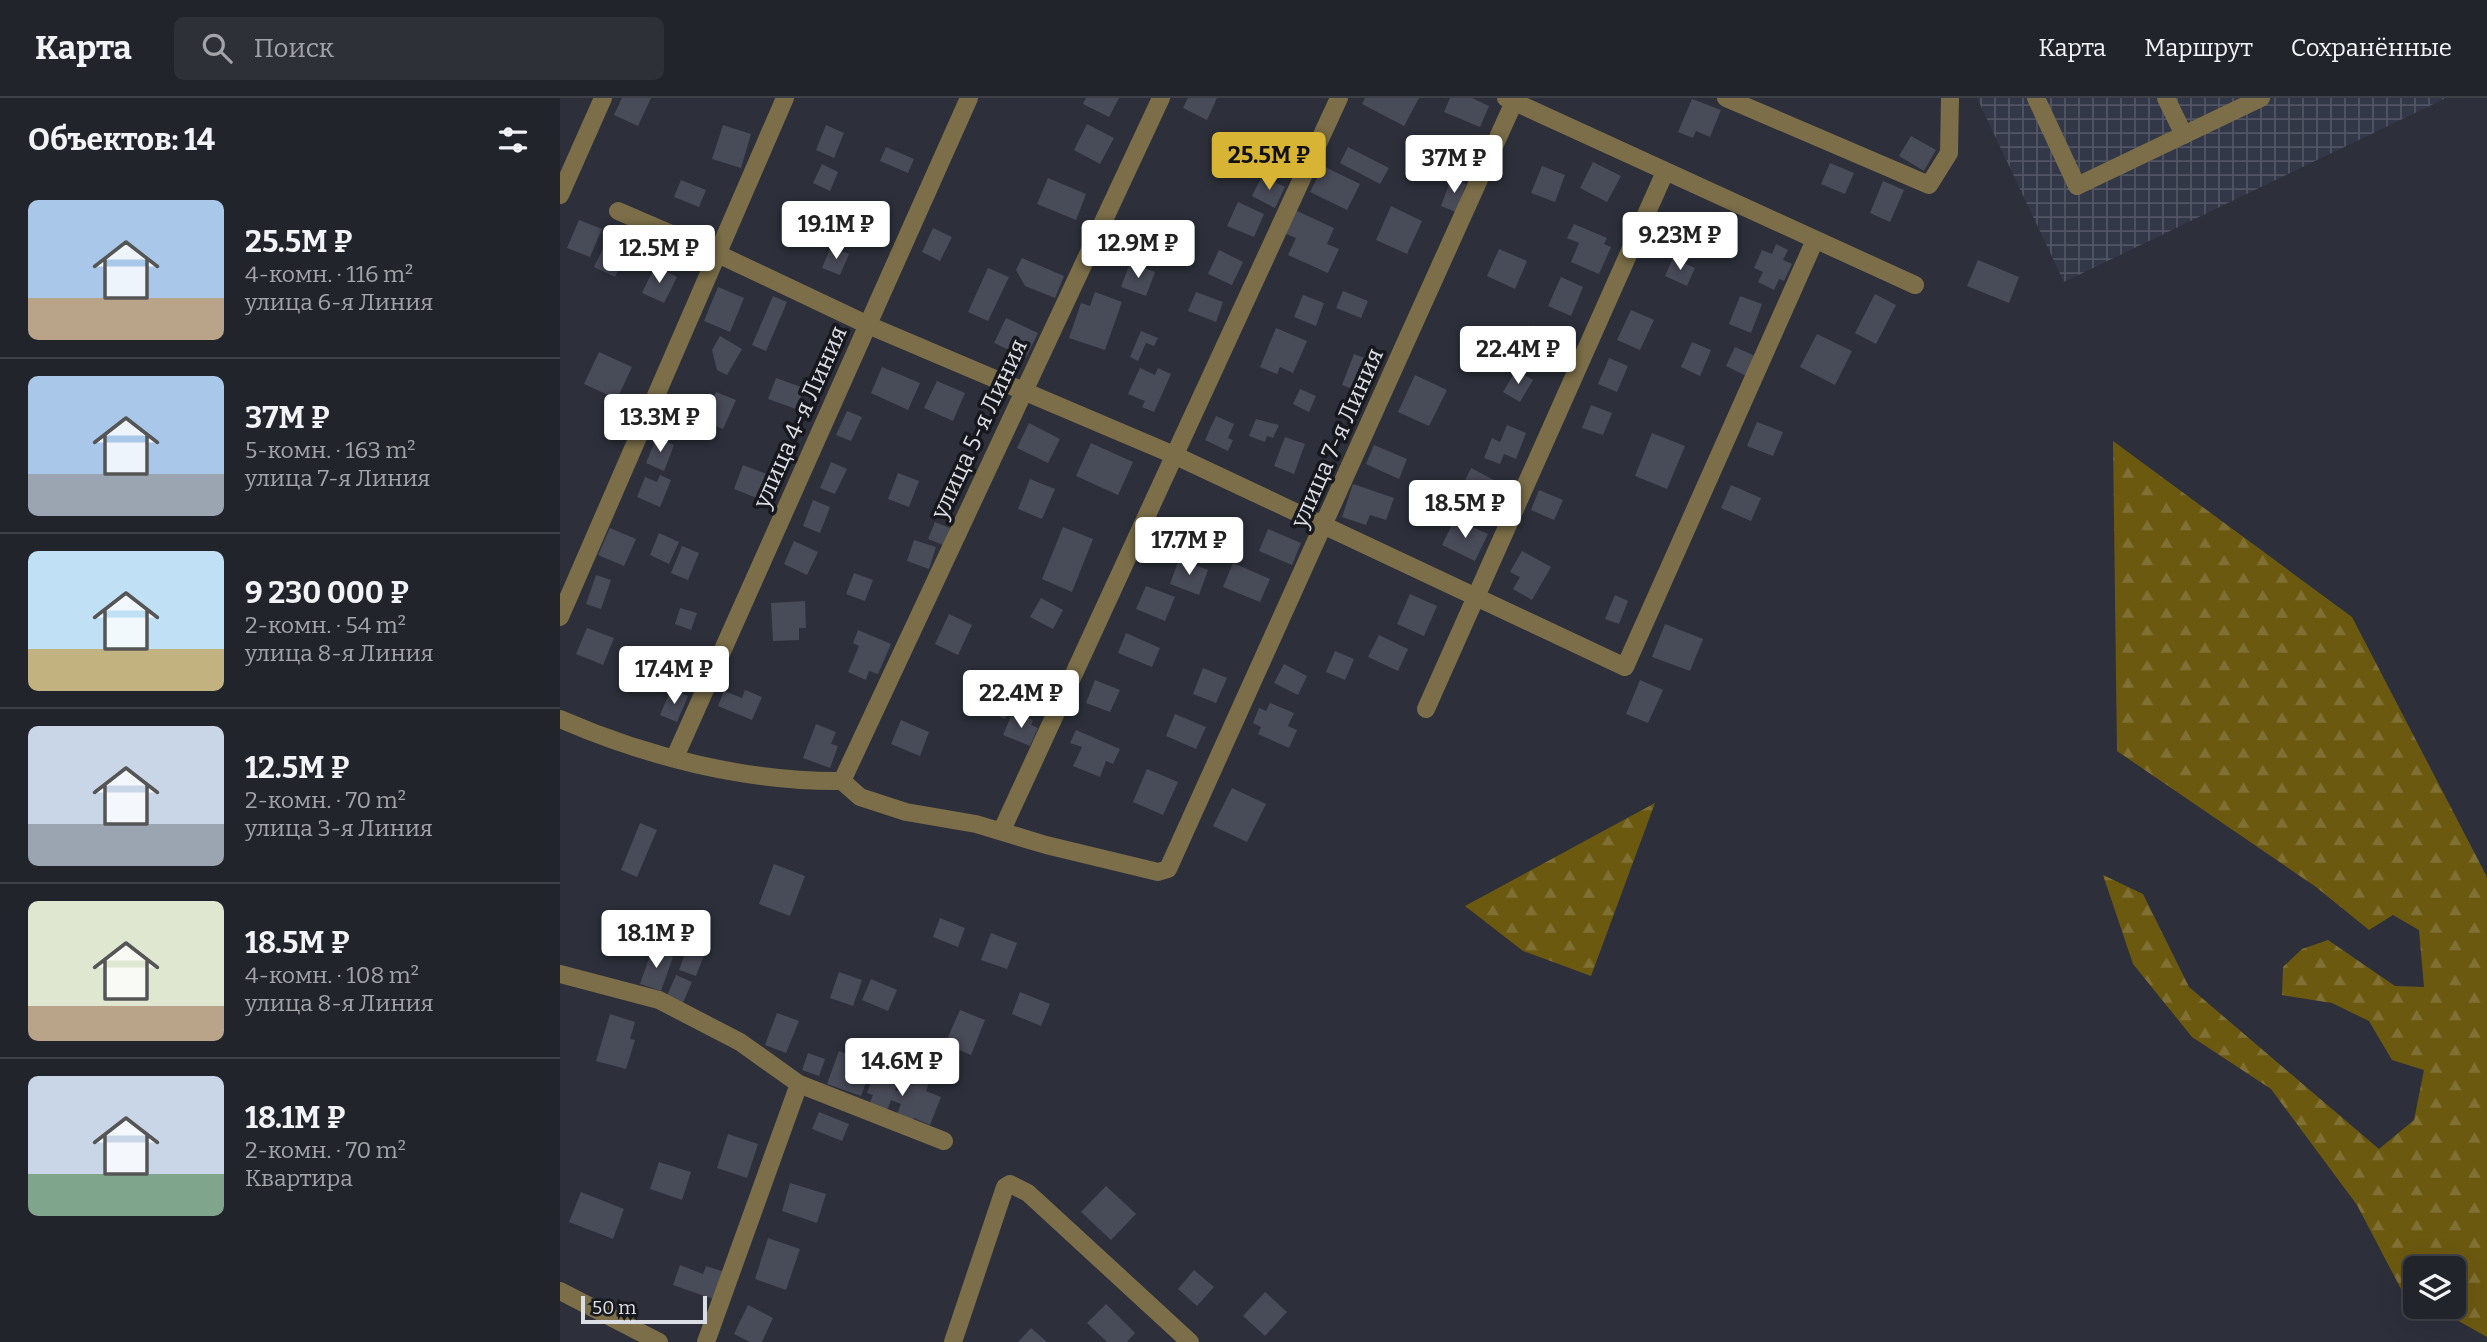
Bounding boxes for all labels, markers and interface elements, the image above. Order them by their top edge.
search box [174,17,664,80]
text: Карта [35,28,132,68]
icon: search [198,29,236,67]
text: Поиск [254,33,334,64]
text: Карта [2038,34,2106,62]
text: Маршрут [2144,34,2253,62]
text: Сохранённые [2291,34,2452,62]
icon: filters [494,121,532,159]
text: Объектов: 14 [28,122,215,158]
pin: 25.5M ₽ [1204,132,1334,192]
pin: 37M ₽ [1405,136,1503,195]
text: 25.5M ₽ [1228,141,1310,169]
text: 37M ₽ [1422,144,1486,172]
pin: 19.1M ₽ [771,202,901,261]
text: 19.1M ₽ [798,210,874,238]
pin: 9.23M ₽ [1615,212,1745,272]
pin: 12.9M ₽ [1073,220,1203,280]
text: 9.23M ₽ [1639,221,1721,249]
text: 25.5M ₽ [245,224,353,260]
pin: 12.5M ₽ [594,226,724,285]
icon: home [84,228,168,312]
text: 12.9M ₽ [1098,229,1178,257]
text: 12.5M ₽ [619,234,699,262]
text: 4-комн. · 116 m² [245,260,413,288]
text: улица 6-я Линия [245,288,433,316]
street label: улица 4-я Линия [747,322,853,513]
pin: 22.4M ₽ [1453,327,1583,386]
street label: улица 5-я Линия [925,335,1033,524]
text: 22.4M ₽ [1476,335,1560,363]
street label: улица 7-я Линия [1284,344,1389,533]
pin: 13.3M ₽ [595,394,725,454]
text: 37M ₽ [245,400,330,436]
text: 13.3M ₽ [620,403,700,431]
icon: home [84,404,168,488]
text: 5-комн. · 163 m² [245,436,416,464]
text: улица 7-я Линия [245,464,430,492]
pin: 18.5M ₽ [1400,480,1530,540]
text: 18.5M ₽ [1425,489,1505,517]
pin: 17.7M ₽ [1124,518,1254,577]
text: 17.7M ₽ [1151,526,1227,554]
text: 9 230 000 ₽ [245,575,409,611]
icon: home [84,579,168,663]
text: 2-комн. · 54 m² [245,611,406,639]
text: улица 8-я Линия [245,639,434,667]
pin: 17.4M ₽ [609,646,739,706]
text: 17.4M ₽ [635,655,713,683]
pin: 22.4M ₽ [956,670,1086,730]
text: 22.4M ₽ [979,679,1063,707]
text: 12.5M ₽ [245,750,350,786]
icon: home [84,754,168,838]
text: 2-комн. · 70 m² [245,786,406,814]
text: улица 3-я Линия [245,814,433,842]
pin: 18.1M ₽ [591,910,721,970]
text: 18.1M ₽ [617,919,695,947]
text: 18.5M ₽ [245,925,350,961]
icon: home [84,929,168,1013]
text: 4-комн. · 108 m² [245,961,419,989]
text: улица 8-я Линия [245,989,434,1017]
pin: 14.6M ₽ [837,1038,967,1098]
text: 14.6M ₽ [861,1047,943,1075]
text: 18.1M ₽ [245,1100,346,1136]
icon: home [84,1104,168,1188]
text: 2-комн. · 70 m² [245,1136,406,1164]
text: Квартира [245,1164,353,1192]
map controls [2403,1256,2466,1319]
button: layers [2403,1256,2466,1319]
scale bar [581,1293,707,1325]
text: 50 m [592,1296,636,1319]

